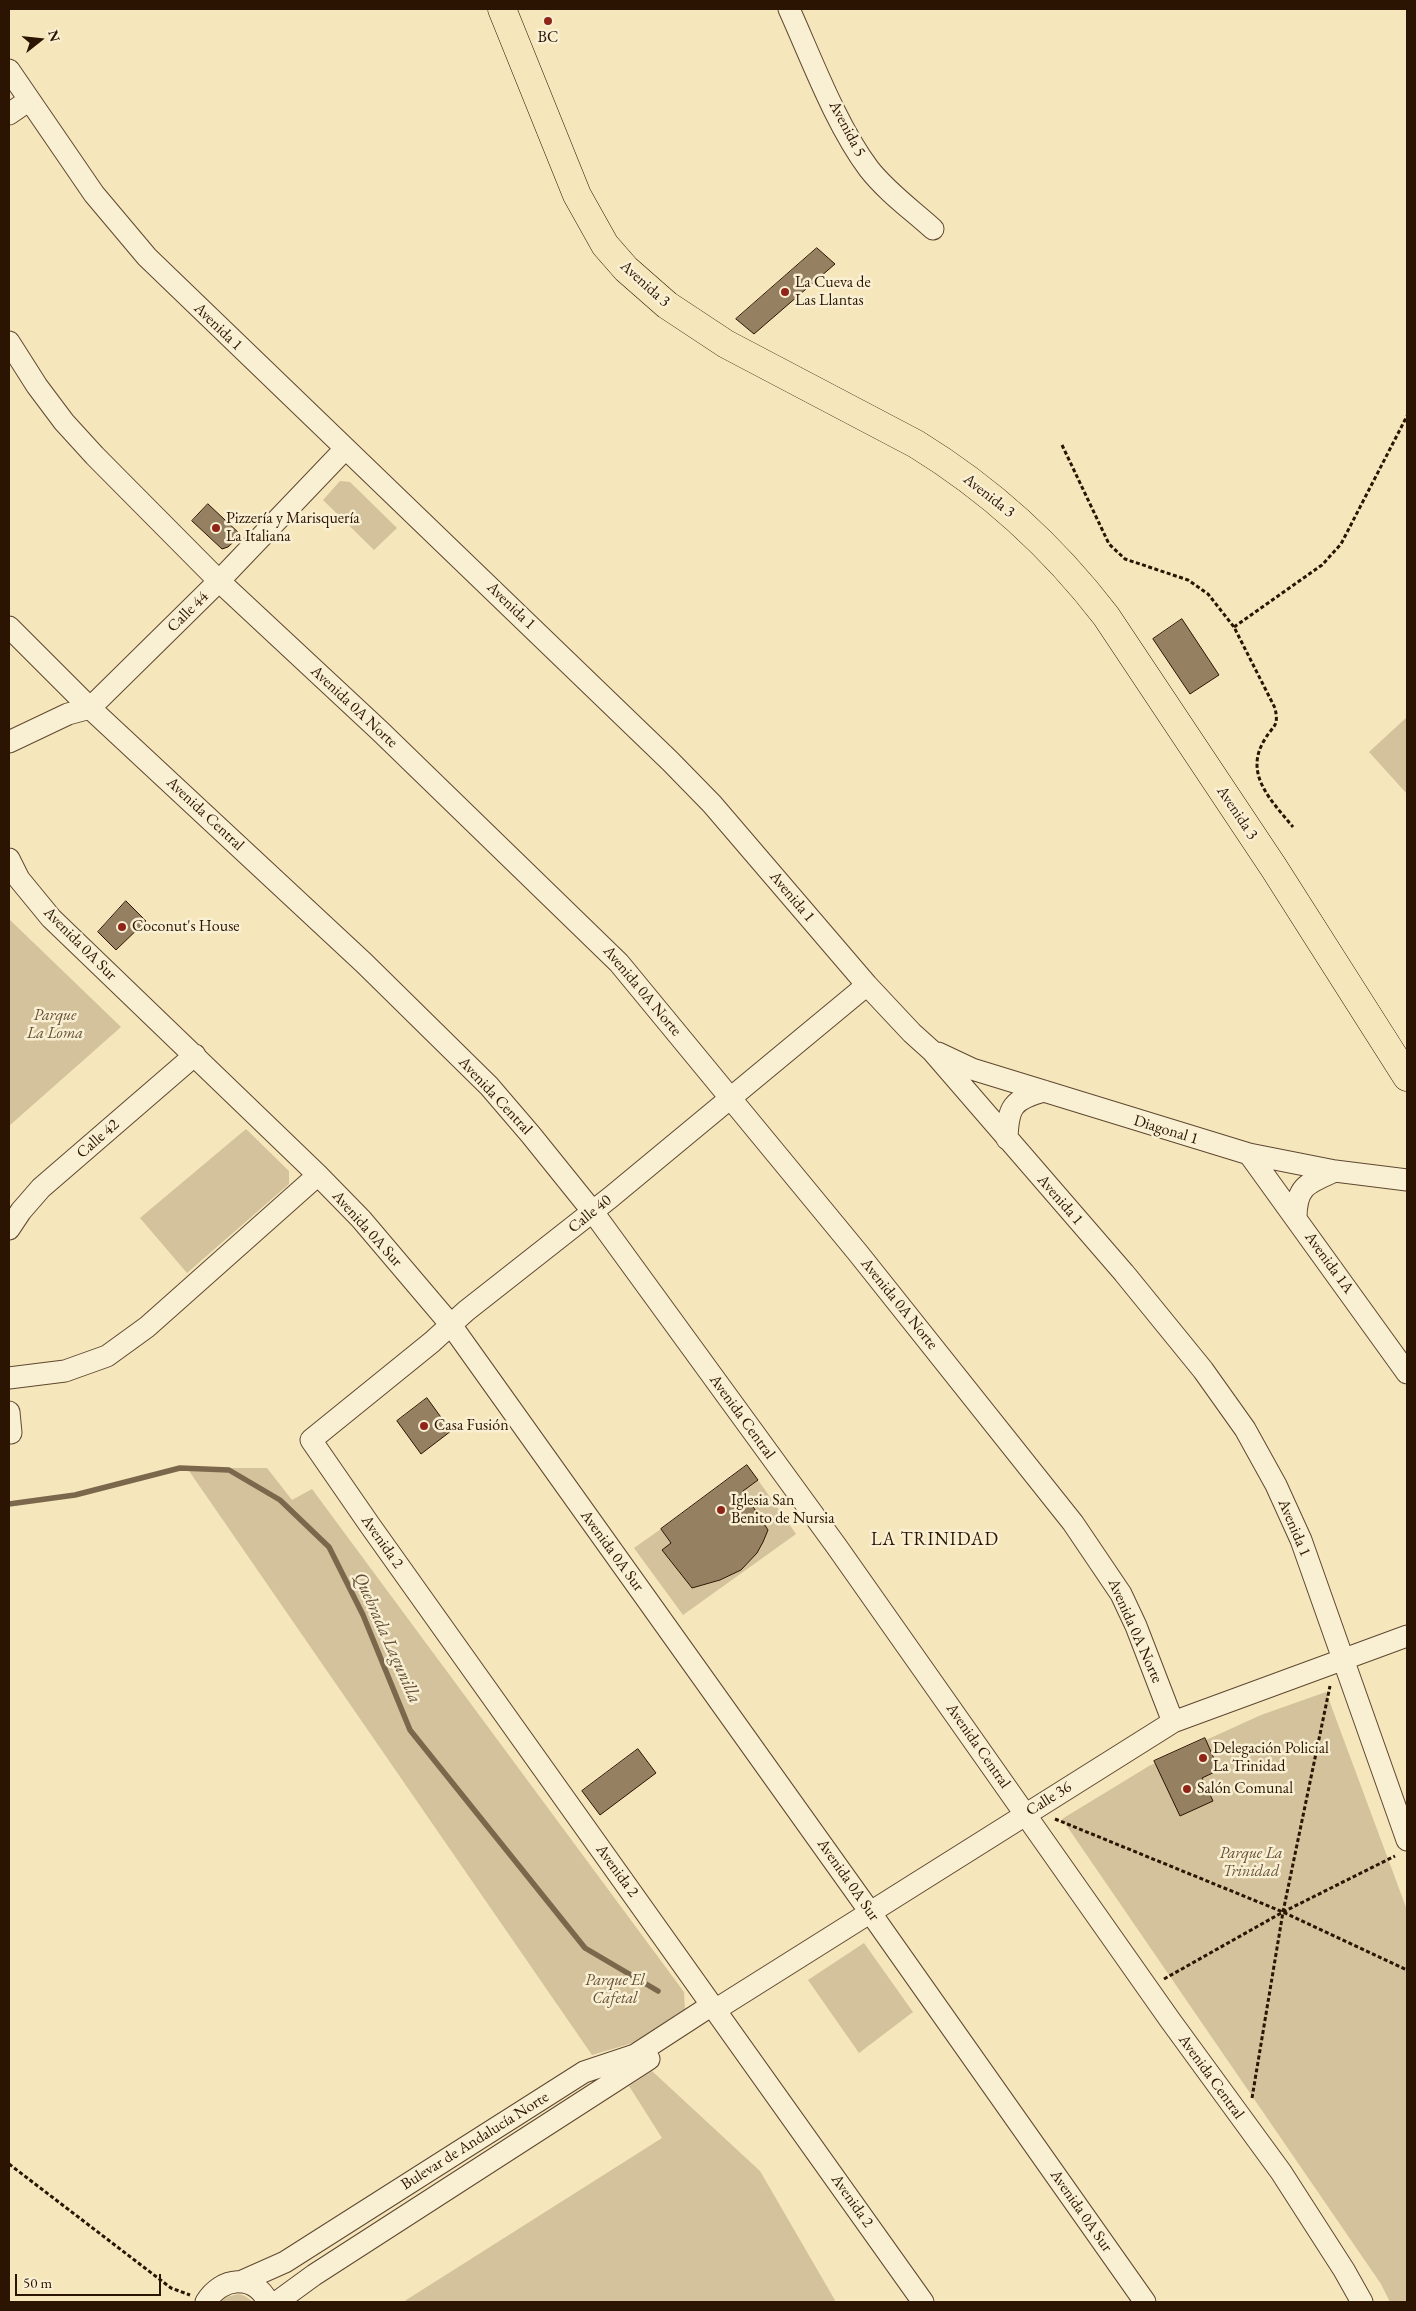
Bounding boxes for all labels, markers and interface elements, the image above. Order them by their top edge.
north arrow [15,15,65,65]
marker: BC [542,15,554,27]
text: N [44,28,65,44]
place label: BC [538,28,558,48]
street label: Avenida 5 [824,98,870,160]
street label: Avenida 3 [616,257,674,311]
place label: La Cueva de Las Llantas [795,273,871,311]
marker: La Cueva de Las Llantas [779,286,791,298]
street label: Avenida 1 [190,299,246,355]
street label: Avenida 3 [959,470,1019,522]
place label: Pizzería y Marisquería La Italiana [226,509,360,547]
marker: Pizzería y Marisquería La Italiana [210,522,222,534]
street label: Avenida 1 [483,578,539,634]
street label: Calle 44 [163,587,213,637]
street label: Avenida 0A Norte [306,662,402,752]
street label: Avenida Central [162,773,248,855]
street label: Avenida 3 [1212,783,1262,843]
street label: Avenida 1 [765,868,819,926]
street label: Avenida 0A Sur [39,903,121,985]
place label: Coconut's House [132,917,240,937]
marker: Coconut's House [116,921,128,933]
street label: Avenida 0A Norte [599,942,685,1040]
park label: Parque La Loma [27,1006,83,1044]
street label: Avenida Central [454,1053,536,1139]
street label: Diagonal 1 [1131,1111,1201,1149]
street label: Calle 42 [73,1115,123,1163]
street label: Avenida 1 [1033,1171,1087,1229]
street label: Avenida 0A Sur [328,1187,406,1271]
street label: Calle 40 [564,1191,616,1237]
street label: Avenida 1A [1300,1228,1358,1298]
street label: Avenida 0A Norte [856,1254,942,1354]
street label: Avenida Central [705,1371,779,1463]
place label: Casa Fusión [434,1416,509,1436]
marker: Casa Fusión [418,1420,430,1432]
place label: Iglesia San Benito de Nursia [731,1491,835,1529]
street label: Avenida 1 [1273,1496,1315,1560]
marker: Iglesia San Benito de Nursia [715,1504,727,1516]
street label: Avenida 0A Sur [576,1507,648,1595]
street label: Avenida 2 [357,1512,407,1572]
district label: LA TRINIDAD [870,1529,1000,1551]
water label: Quebrada Lagunilla [349,1569,425,1707]
street label: Avenida 0A Norte [1103,1576,1167,1686]
street label: Avenida Central [942,1700,1014,1792]
place label: Delegación Policial La Trinidad [1213,1739,1329,1777]
marker: Delegación Policial La Trinidad [1197,1752,1209,1764]
street label: Calle 36 [1023,1778,1075,1820]
place label: Salón Comunal [1197,1779,1293,1799]
marker: Salón Comunal [1181,1783,1193,1795]
street label: Avenida 0A Sur [813,1835,883,1925]
street label: Avenida 2 [591,1841,643,1901]
park label: Parque La Trinidad [1219,1844,1283,1882]
park label: Parque El Cafetal [585,1971,645,2009]
street label: Avenida Central [1174,2031,1248,2123]
street label: Bulevar de Andalucía Norte [398,2088,552,2194]
street label: Avenida 0A Sur [1046,2166,1116,2256]
street label: Avenida 2 [827,2171,877,2231]
scale bar [18,2264,164,2296]
text: 50 m [23,2273,52,2292]

